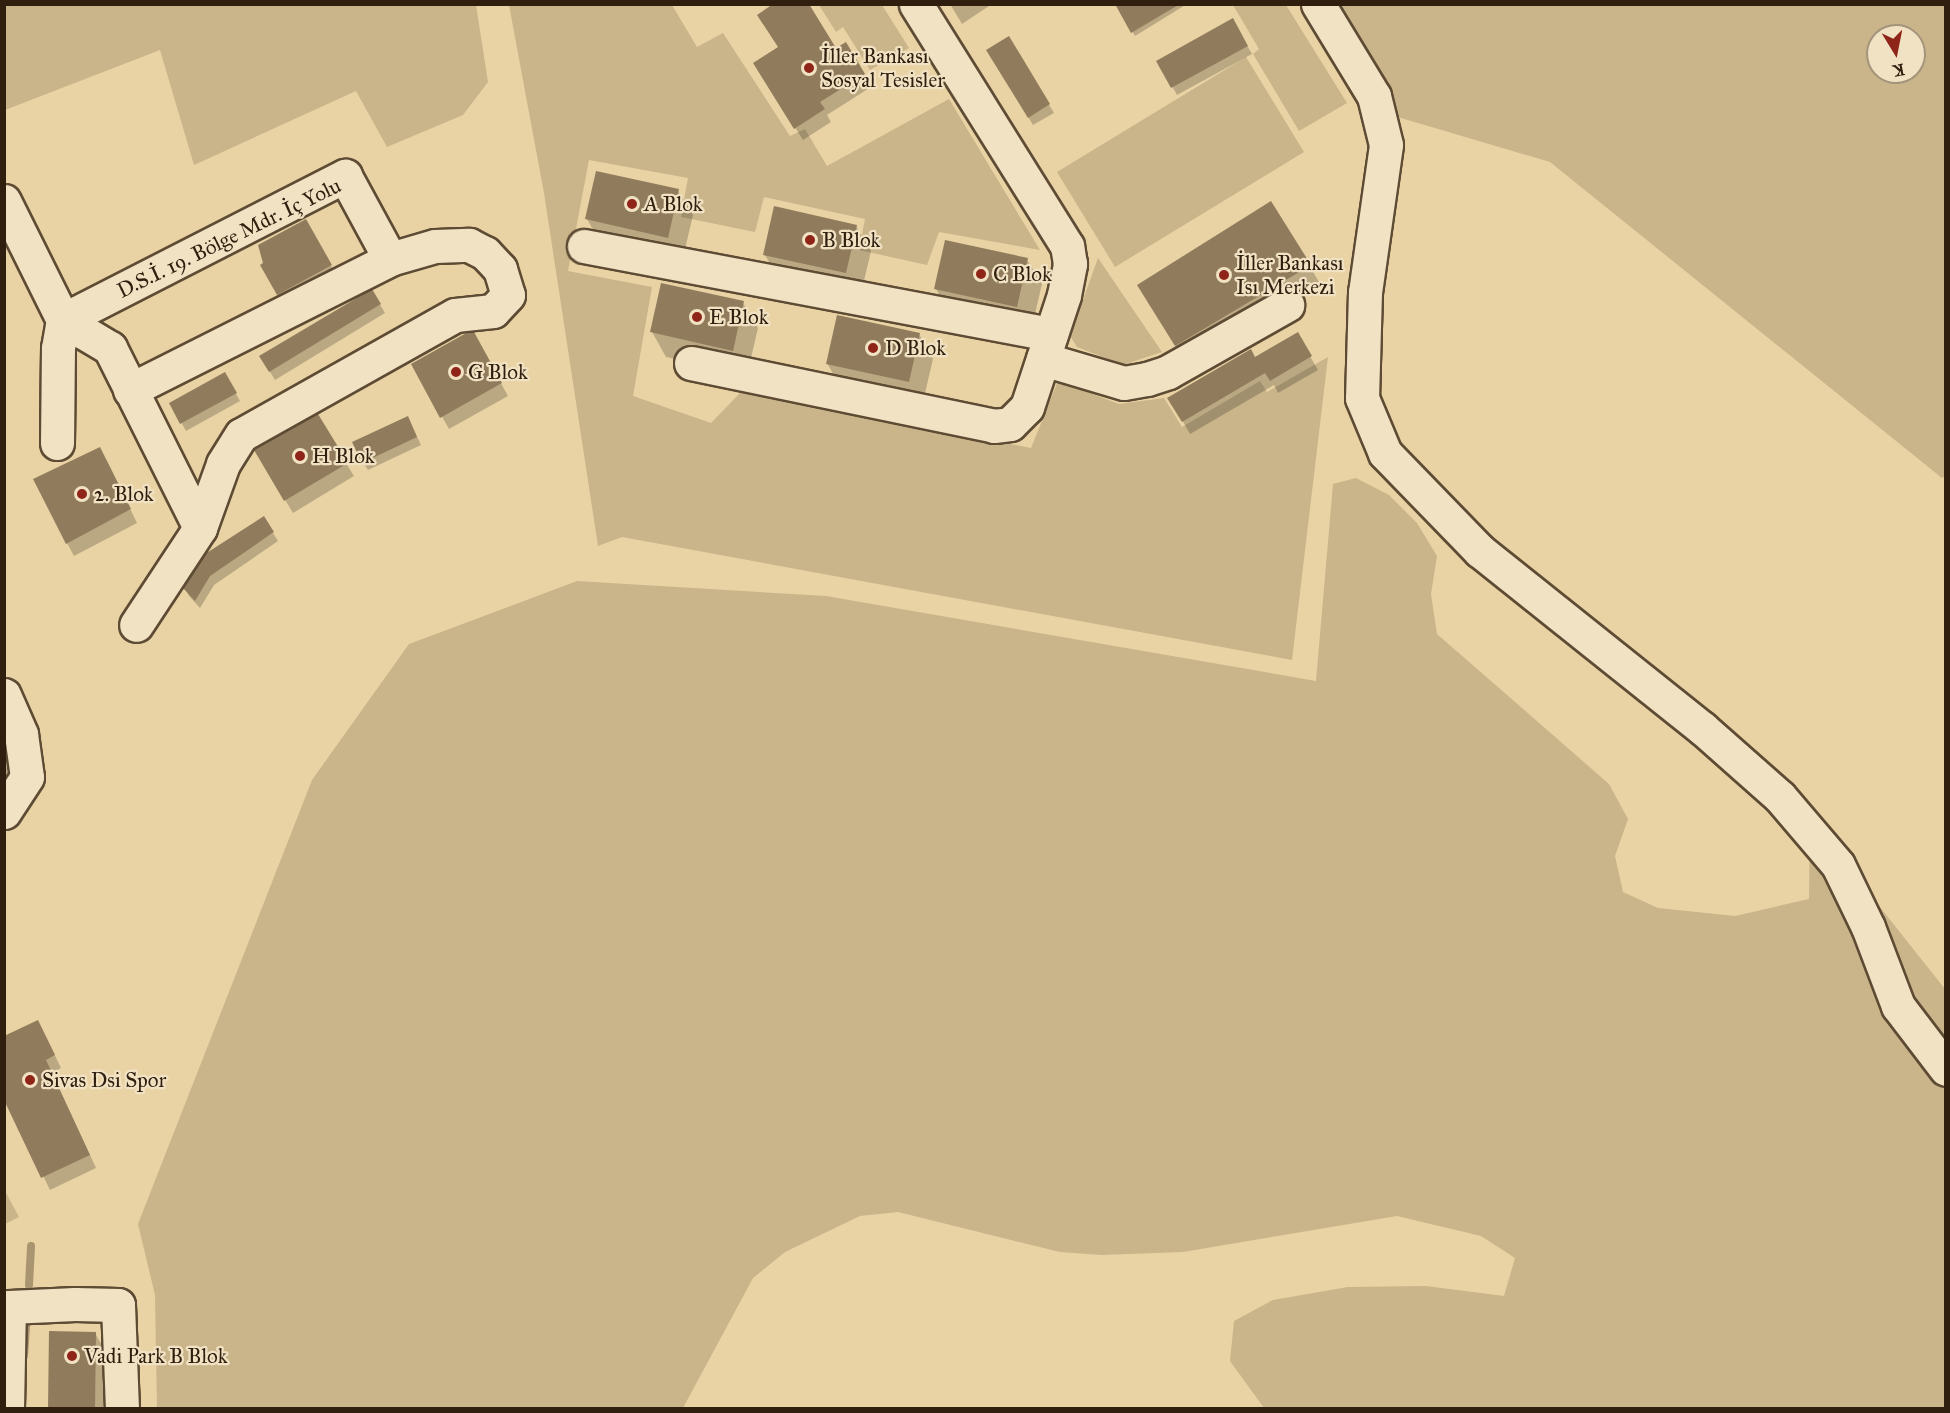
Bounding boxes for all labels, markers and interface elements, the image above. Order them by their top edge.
north arrow [1866,24,1926,84]
place label: İller Bankası Sosyal Tesisler [821,43,945,93]
text: K [1892,60,1906,81]
marker: İller Bankası Sosyal Tesisler [802,61,816,75]
street label: D.S.İ. 19. Bölge Mdr. İç Yolu [113,173,345,303]
place label: A Blok [644,191,703,217]
marker: A Blok [625,197,639,211]
place label: B Blok [822,227,880,253]
marker: B Blok [803,233,817,247]
place label: İller Bankası Isı Merkezi [1236,250,1344,300]
place label: C Blok [993,261,1052,287]
marker: C Blok [974,267,988,281]
marker: İller Bankası Isı Merkezi [1217,268,1231,282]
place label: E Blok [709,304,768,330]
marker: E Blok [690,310,704,324]
place label: D Blok [885,335,946,361]
marker: D Blok [866,341,880,355]
place label: G Blok [468,359,528,385]
marker: G Blok [449,365,463,379]
place label: H Blok [312,443,375,469]
marker: H Blok [293,449,307,463]
place label: 2. Blok [94,481,154,507]
marker: 2. Blok [75,487,89,501]
place label: Sivas Dsi Spor [42,1067,166,1093]
marker: Sivas Dsi Spor [23,1073,37,1087]
place label: Vadi Park B Blok [84,1343,227,1369]
marker: Vadi Park B Blok [65,1349,79,1363]

